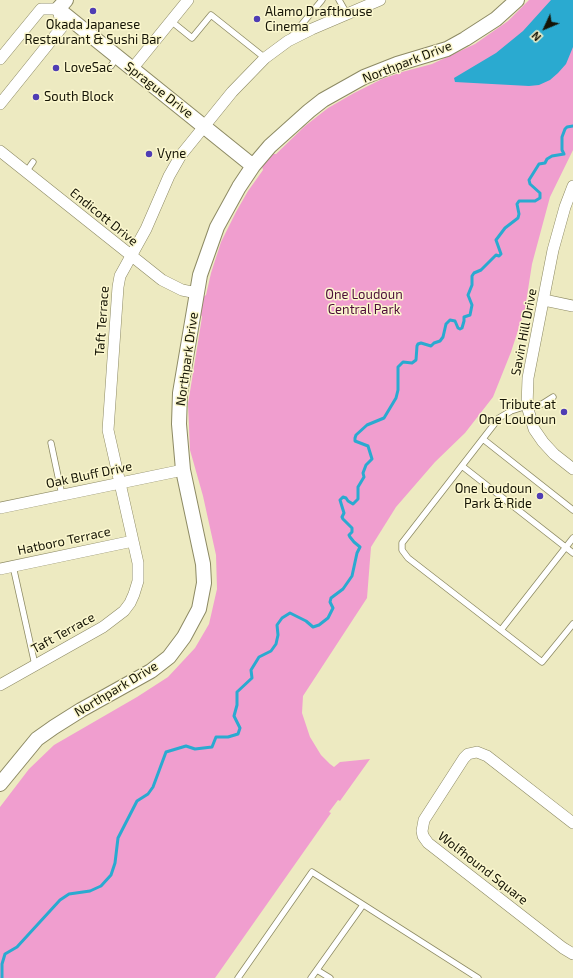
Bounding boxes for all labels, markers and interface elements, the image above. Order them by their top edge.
place label: Alamo Drafthouse Cinema [265,4,373,35]
marker: Okada Japanese Restaurant & Sushi Bar [88,6,98,16]
north arrow [525,8,565,48]
marker: Alamo Drafthouse Cinema [252,14,262,24]
place label: Okada Japanese Restaurant & Sushi Bar [24,17,162,48]
text: N [529,29,543,44]
street label: Northpark Drive [360,38,454,86]
street label: Sprague Drive [122,58,196,122]
place label: LoveSac [64,60,113,76]
marker: LoveSac [51,63,61,73]
place label: South Block [44,89,114,105]
marker: South Block [31,92,41,102]
place label: Vyne [157,146,186,162]
marker: Vyne [144,149,154,159]
street label: Endicott Drive [67,185,141,249]
street label: Taft Terrace [92,285,112,357]
park label: One Loudoun Central Park [325,287,403,318]
street label: Savin Hill Drive [508,287,540,377]
street label: Northpark Drive [173,311,201,407]
place label: Tribute at One Loudoun [479,397,556,428]
marker: Tribute at One Loudoun [559,407,569,417]
street label: Oak Bluff Drive [45,458,133,492]
place label: One Loudoun Park & Ride [455,481,532,512]
marker: One Loudoun Park & Ride [535,491,545,501]
street label: Hatboro Terrace [16,524,112,558]
street label: Taft Terrace [29,609,97,657]
street label: Northpark Drive [71,658,161,720]
street label: Wolfhound Square [435,828,531,908]

